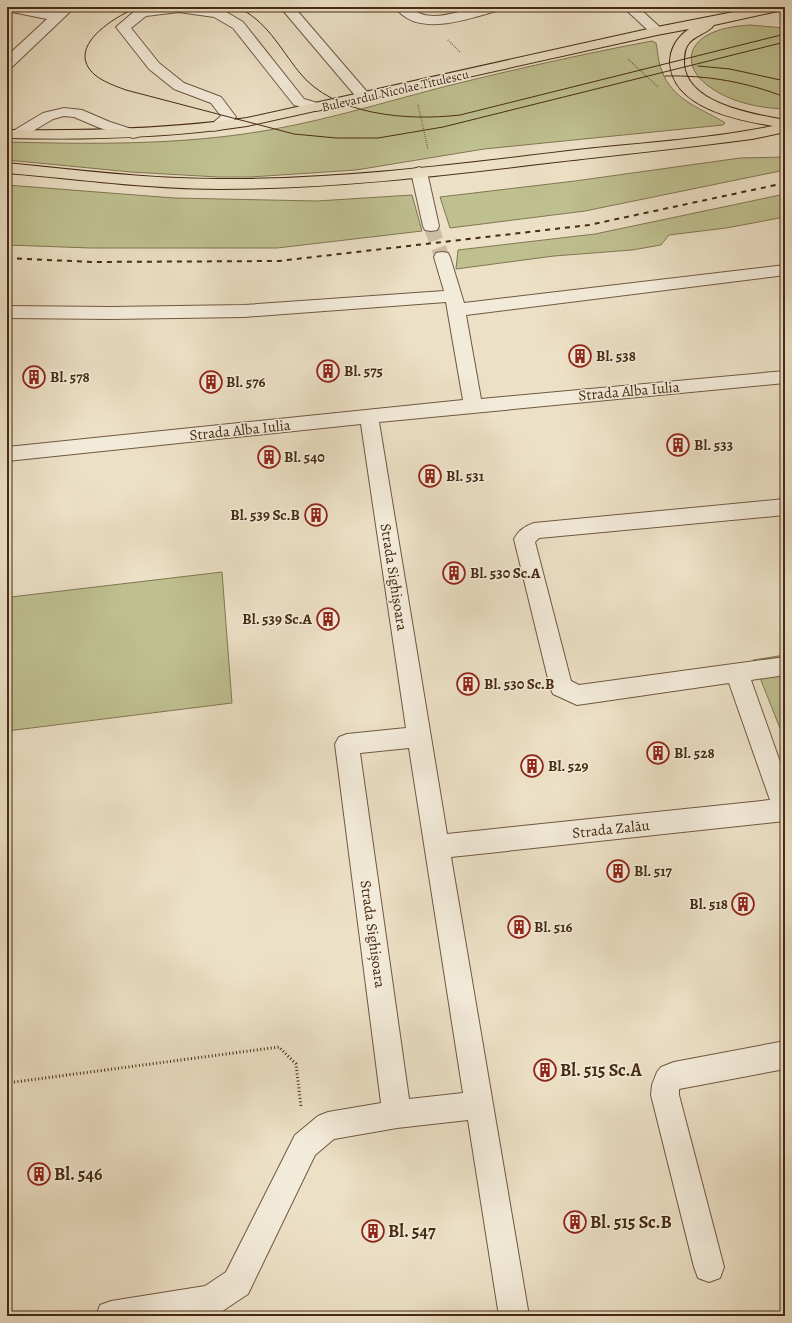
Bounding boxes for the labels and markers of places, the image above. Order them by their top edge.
building icon: Bl. 538 [567,343,593,369]
place label: Bl. 538 [596,346,636,366]
building icon: Bl. 575 [315,358,341,384]
place label: Bl. 575 [344,361,383,381]
building icon: Bl. 578 [21,364,47,390]
place label: Bl. 578 [50,367,90,387]
building icon: Bl. 576 [198,369,224,395]
place label: Bl. 576 [226,372,266,392]
building icon: Bl. 533 [665,432,691,458]
place label: Bl. 533 [694,435,733,455]
building icon: Bl. 540 [256,444,282,470]
place label: Bl. 540 [284,447,325,467]
building icon: Bl. 531 [417,463,443,489]
place label: Bl. 531 [446,466,485,486]
building icon: Bl. 539 Sc.B [303,502,329,528]
place label: Bl. 539 Sc.B [230,505,300,525]
building icon: Bl. 530 Sc.A [441,560,467,586]
place label: Bl. 530 Sc.A [470,563,541,583]
building icon: Bl. 539 Sc.A [315,606,341,632]
place label: Bl. 539 Sc.A [242,609,313,629]
building icon: Bl. 530 Sc.B [455,671,481,697]
place label: Bl. 530 Sc.B [484,674,554,694]
building icon: Bl. 528 [645,740,671,766]
place label: Bl. 528 [674,743,715,763]
building icon: Bl. 529 [519,753,545,779]
place label: Bl. 529 [548,756,588,776]
building icon: Bl. 517 [605,858,631,884]
place label: Bl. 517 [634,861,673,881]
building icon: Bl. 518 [730,891,756,917]
place label: Bl. 518 [689,894,728,914]
building icon: Bl. 516 [506,914,532,940]
place label: Bl. 516 [534,917,573,937]
building icon: Bl. 515 Sc.A [532,1057,558,1083]
place label: Bl. 515 Sc.A [560,1058,642,1082]
building icon: Bl. 546 [26,1161,52,1187]
place label: Bl. 546 [54,1162,102,1186]
building icon: Bl. 515 Sc.B [562,1209,588,1235]
place label: Bl. 515 Sc.B [590,1210,672,1234]
building icon: Bl. 547 [360,1218,386,1244]
place label: Bl. 547 [388,1219,436,1243]

